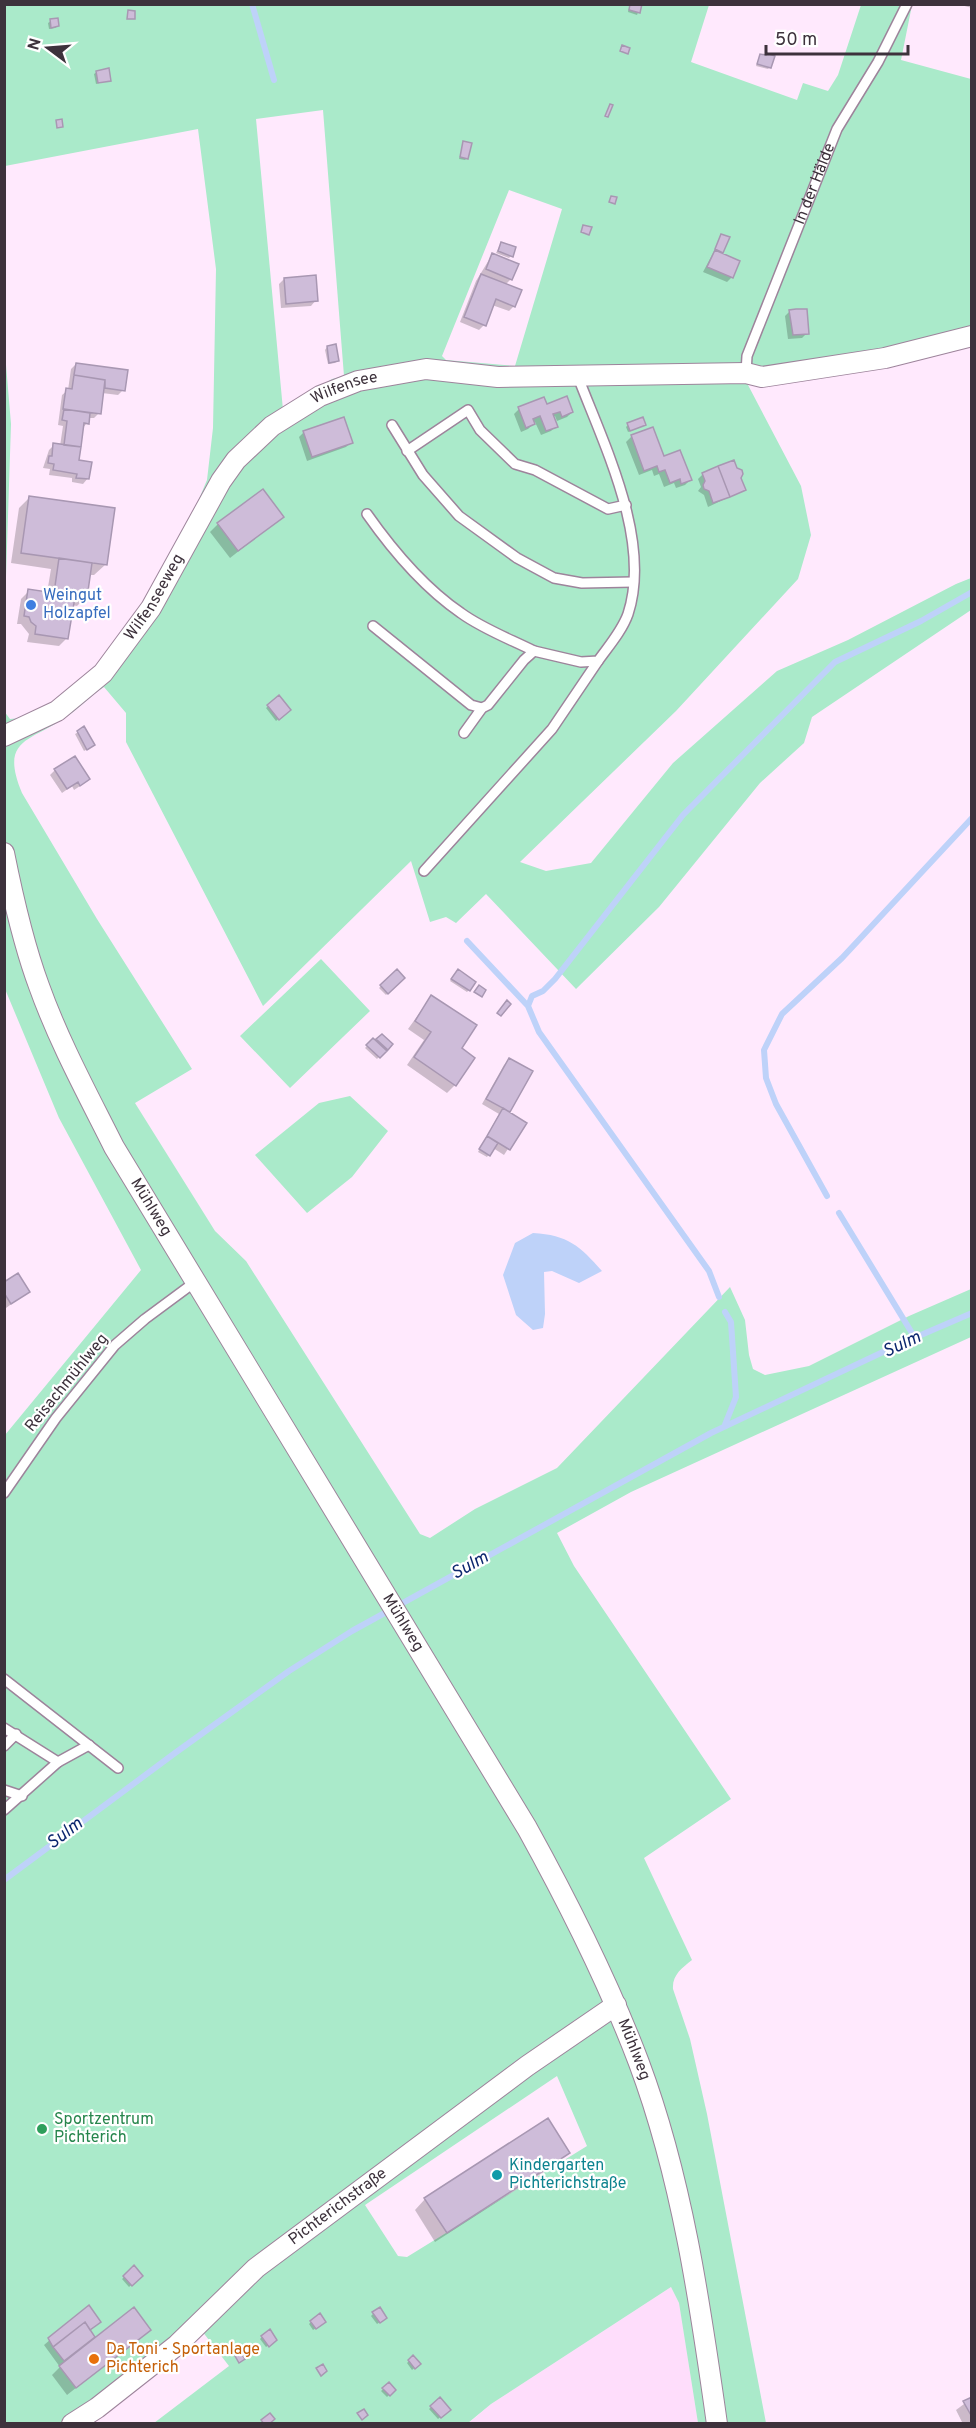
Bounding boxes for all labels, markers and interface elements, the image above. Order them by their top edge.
north arrow [18,18,78,78]
scale bar [766,18,908,56]
text: 50 m [775,29,817,52]
text: N [24,36,47,53]
street label: In der Hälde [790,140,840,228]
street label: Wilfensee [307,368,379,409]
street label: Wilfenseeweg [120,551,189,645]
place label: Weingut Holzapfel [43,586,111,624]
marker: Weingut Holzapfel [24,598,38,612]
street label: Mühlweg [125,1175,176,1240]
water label: Sulm [879,1326,925,1364]
street label: Reisachmühlweg [21,1330,113,1436]
water label: Sulm [447,1546,493,1586]
street label: Mühlweg [377,1590,428,1656]
water label: Sulm [42,1813,88,1855]
street label: Mühlweg [613,2016,654,2083]
place label: Sportzentrum Pichterich [54,2110,154,2148]
marker: Sportzentrum Pichterich [35,2122,49,2136]
place label: Kindergarten Pichterichstraße [509,2156,626,2194]
street label: Pichterichstraße [285,2164,391,2250]
marker: Kindergarten Pichterichstraße [490,2168,504,2182]
place label: Da Toni - Sportanlage Pichterich [106,2340,260,2378]
marker: Da Toni - Sportanlage Pichterich [87,2352,101,2366]

